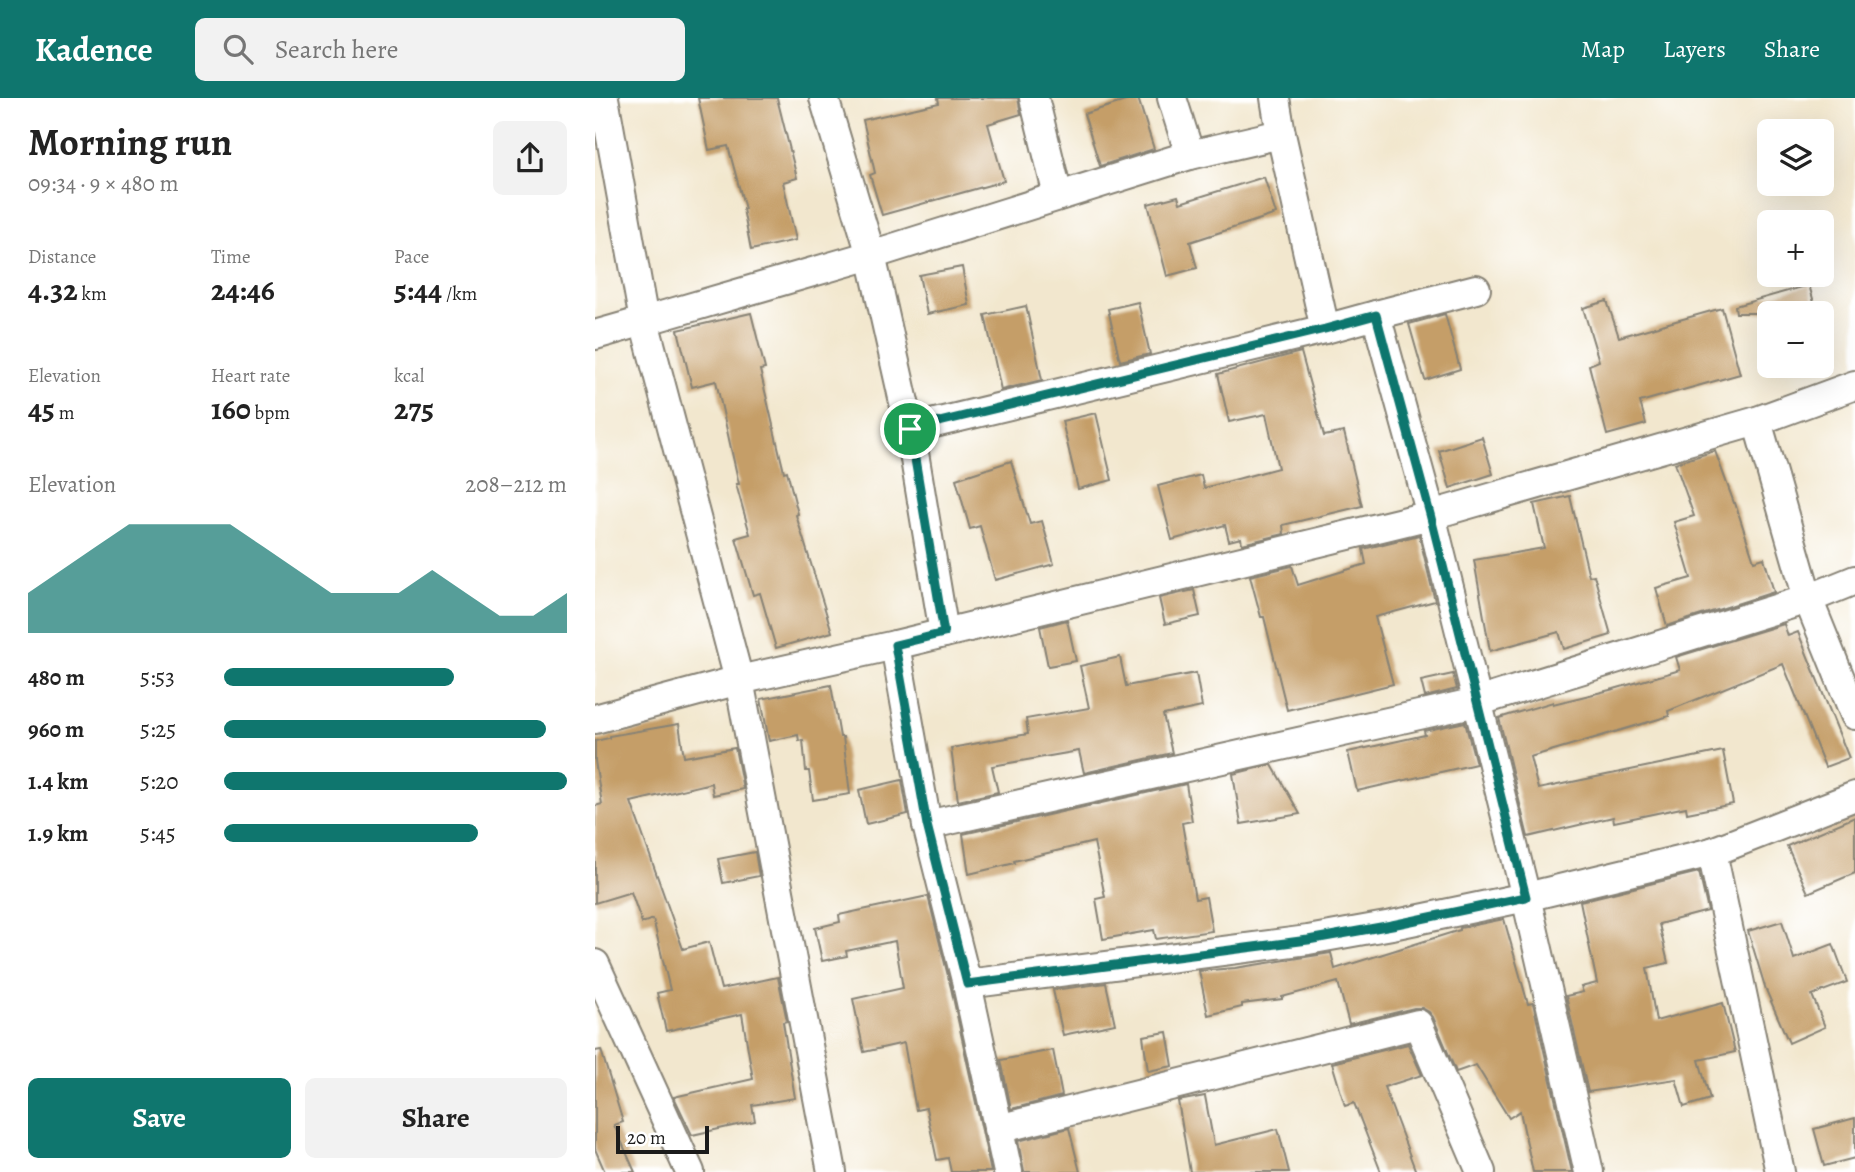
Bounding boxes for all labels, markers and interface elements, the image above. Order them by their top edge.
search box [195,18,685,81]
text: Kadence [35,27,153,72]
icon: search [219,30,257,68]
text: Search here [275,32,398,67]
text: Map [1581,33,1625,65]
text: Layers [1663,33,1726,65]
text: Share [1764,33,1820,65]
text: Morning run [28,116,232,168]
map controls [1757,119,1834,378]
button: layers [1757,119,1834,196]
button: share [493,121,567,195]
text: 09:34 · 9 × 480 m [28,168,179,199]
button: + [1757,210,1834,287]
text: Distance [28,244,96,270]
text: Time [211,244,250,270]
text: Pace [394,244,429,270]
text: 4.32 [28,270,78,310]
text: 24:46 [211,270,275,310]
text: 5:44 [394,270,442,310]
text: km [78,281,107,307]
text: /km [442,281,477,307]
button: − [1757,301,1834,378]
text: Elevation [28,363,101,389]
text: Heart rate [211,363,290,389]
text: kcal [394,363,424,389]
text: 45 [28,389,55,429]
text: 160 [211,389,251,429]
text: 275 [394,389,434,429]
pin [880,399,940,459]
text: m [55,400,75,426]
text: bpm [251,400,290,426]
icon: arrive [891,410,929,448]
text: Elevation [28,469,116,500]
text: 208–212 m [465,469,567,500]
text: 480 m [28,662,85,693]
text: 5:53 [140,662,175,693]
text: 960 m [28,714,84,745]
text: 5:25 [140,714,176,745]
text: 1.4 km [28,766,89,797]
text: 5:20 [140,766,179,797]
text: 1.9 km [28,818,88,849]
text: 5:45 [140,818,176,849]
button: Save [28,1078,291,1158]
button: Share [305,1078,567,1158]
scale bar [616,1123,709,1155]
text: 20 m [627,1125,666,1151]

